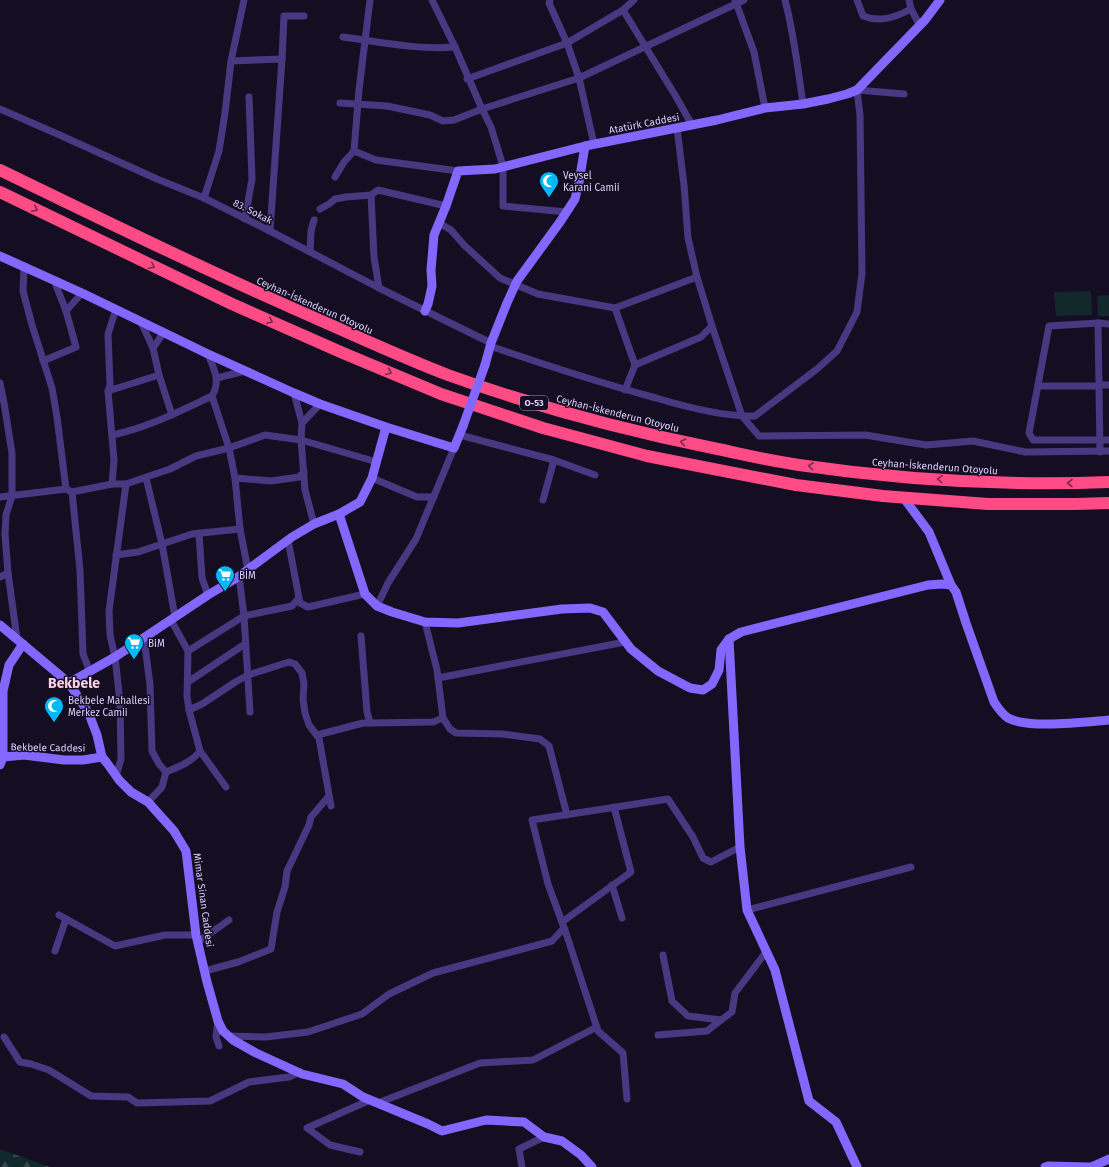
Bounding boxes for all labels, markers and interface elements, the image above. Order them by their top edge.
street label: Atatürk Caddesi [608,111,681,137]
mosque icon: Veysel Karani Camii [538,170,560,198]
place label: Veysel Karani Camii [563,170,620,194]
street label: 83. Sokak [231,197,275,227]
one-way arrow [31,204,38,212]
one-way arrow [148,261,156,269]
street label: Ceyhan-İskenderun Otoyolu [255,273,375,337]
one-way arrow [266,316,273,324]
one-way arrow [385,367,393,375]
street label: Ceyhan-İskenderun Otoyolu [555,391,681,435]
road number: O-53 [520,396,548,410]
one-way arrow [680,439,686,447]
street label: Ceyhan-İskenderun Otoyolu [872,455,998,477]
one-way arrow [808,462,814,471]
one-way arrow [937,475,943,484]
one-way arrow [1067,479,1073,487]
supermarket icon: BİM [214,564,236,592]
place label: BİM [239,568,256,582]
supermarket icon: BiM [123,632,145,660]
place label: BiM [148,638,165,650]
district label: Bekbele [48,675,100,692]
mosque icon: Bekbele Mahallesi Merkez Camii [43,695,65,723]
place label: Bekbele Mahallesi Merkez Camii [68,695,150,719]
street label: Bekbele Caddesi [10,741,86,755]
street label: Mimar Sinan Caddesi [190,852,216,948]

